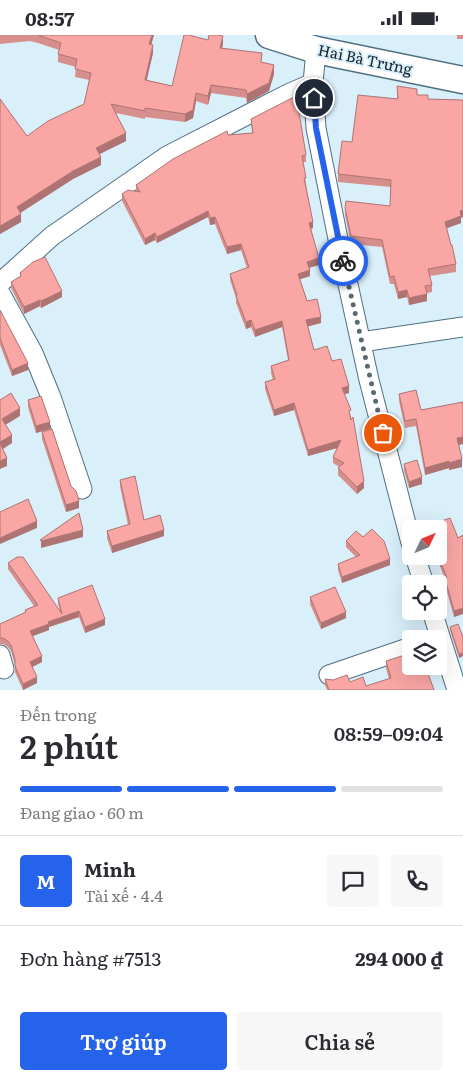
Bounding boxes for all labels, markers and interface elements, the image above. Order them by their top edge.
text: 08:57 [25,4,74,32]
street label: Hai Bà Trưng [316,37,415,80]
pin [293,77,335,119]
icon: home [300,84,328,112]
courier [318,236,368,286]
icon: bike [329,247,357,275]
pin [362,412,404,454]
icon: bag [369,419,397,447]
north arrow [402,520,448,565]
map controls [402,520,447,675]
button: locate [402,575,447,620]
button: layers [402,630,447,675]
text: Đến trong [20,702,96,726]
text: 08:59–09:04 [334,719,443,747]
text: 2 phút [20,721,118,769]
text: Đang giao · 60 m [20,800,144,824]
text: Minh [84,855,136,883]
button: chat [327,855,379,907]
button: phone [391,855,443,907]
text: M [37,867,55,895]
text: Tài xế · 4.4 [84,883,163,907]
text: Đơn hàng #7513 [20,944,162,972]
text: 294 000 ₫ [355,944,443,972]
button: Trợ giúp [20,1012,227,1070]
button: Chia sẻ [237,1012,443,1070]

